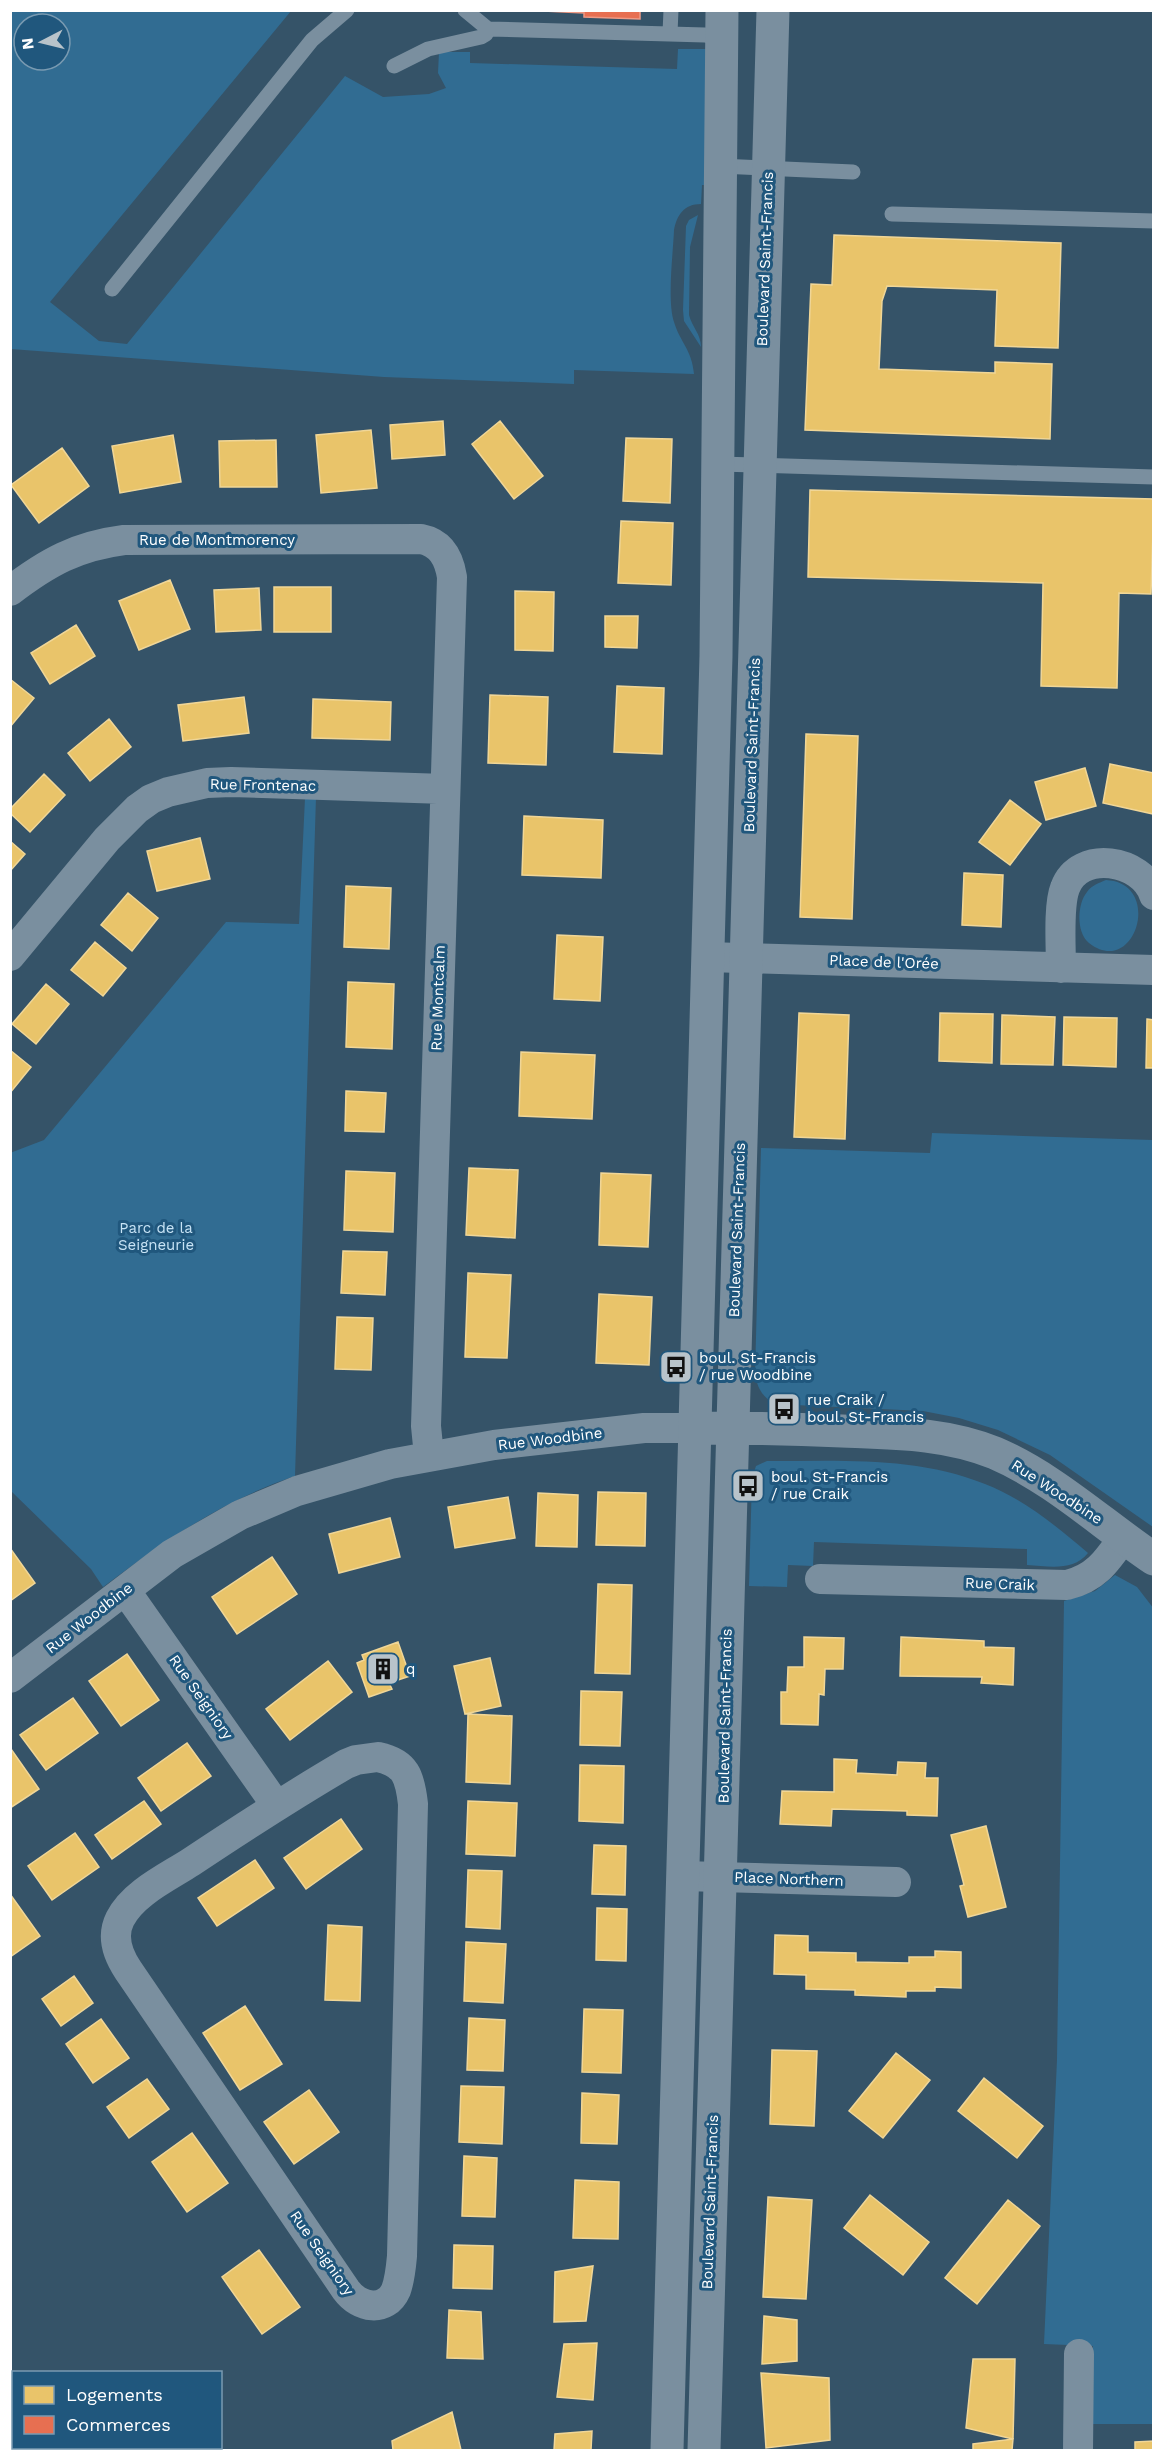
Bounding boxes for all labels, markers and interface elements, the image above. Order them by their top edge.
north arrow [12,12,72,72]
text: N [17,37,38,51]
street label: Boulevard Saint-Francis [753,171,777,347]
street label: Rue de Montmorency [139,531,295,549]
street label: Boulevard Saint-Francis [740,657,764,833]
street label: Rue Frontenac [210,775,316,795]
street label: Rue Montcalm [427,945,449,1051]
street label: Place de l'Orée [829,951,939,973]
street label: Boulevard Saint-Francis [725,1142,749,1318]
park label: Parc de la Seigneurie [118,1219,194,1254]
bus stop icon: boul. St-Francis / rue Woodbine [658,1349,694,1385]
place label: boul. St-Francis / rue Woodbine [699,1349,816,1384]
bus stop icon: rue Craik / boul. St-Francis [766,1391,802,1427]
place label: rue Craik / boul. St-Francis [807,1391,924,1426]
street label: Rue Woodbine [497,1424,603,1454]
street label: Rue Woodbine [1008,1456,1106,1528]
bus stop icon: boul. St-Francis / rue Craik [730,1468,766,1504]
place label: boul. St-Francis / rue Craik [771,1468,888,1503]
street label: Rue Craik [965,1574,1036,1594]
street label: Rue Woodbine [42,1579,136,1657]
street label: Boulevard Saint-Francis [714,1628,736,1804]
street label: Rue Seigniory [165,1651,237,1743]
building icon: q [365,1651,401,1687]
place label: q [406,1660,415,1678]
street label: Place Northern [734,1868,844,1890]
street label: Boulevard Saint-Francis [698,2114,722,2290]
street label: Rue Seigniory [286,2207,358,2299]
legend [12,2371,222,2449]
text: Logements [66,2384,163,2405]
text: Commerces [66,2414,171,2435]

